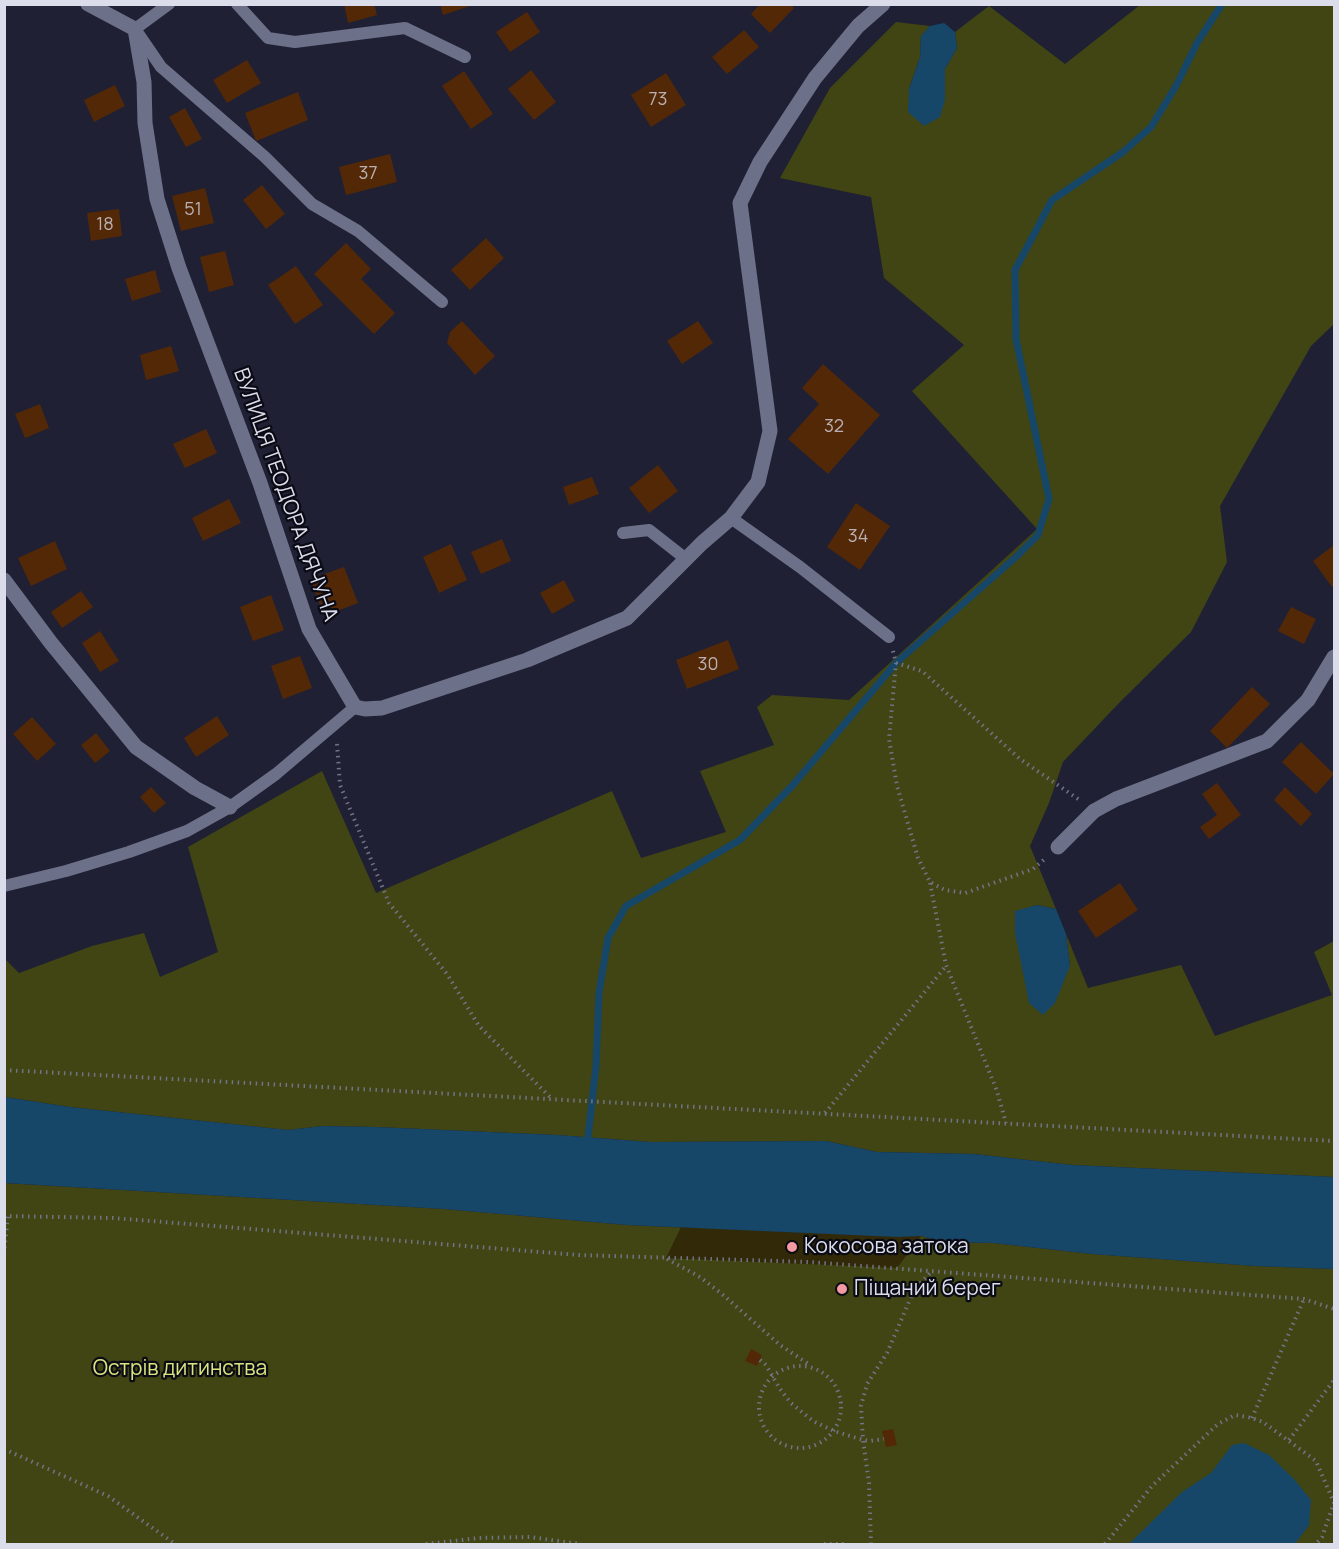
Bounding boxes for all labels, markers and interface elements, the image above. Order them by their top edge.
house number: 73 [649,89,667,111]
house number: 37 [359,163,377,185]
house number: 51 [184,199,202,221]
house number: 18 [96,214,114,236]
street label: ВУЛИЦЯ ТЕОДОРА ДЯЧУНА [227,365,343,625]
house number: 32 [824,416,844,438]
house number: 34 [848,526,868,548]
house number: 30 [698,654,718,676]
place label: Кокосова затока [804,1234,969,1260]
marker: Кокосова затока [785,1240,799,1254]
place label: Піщаний берег [854,1276,1001,1302]
marker: Піщаний берег [835,1282,849,1296]
park label: Острів дитинства [93,1356,267,1382]

